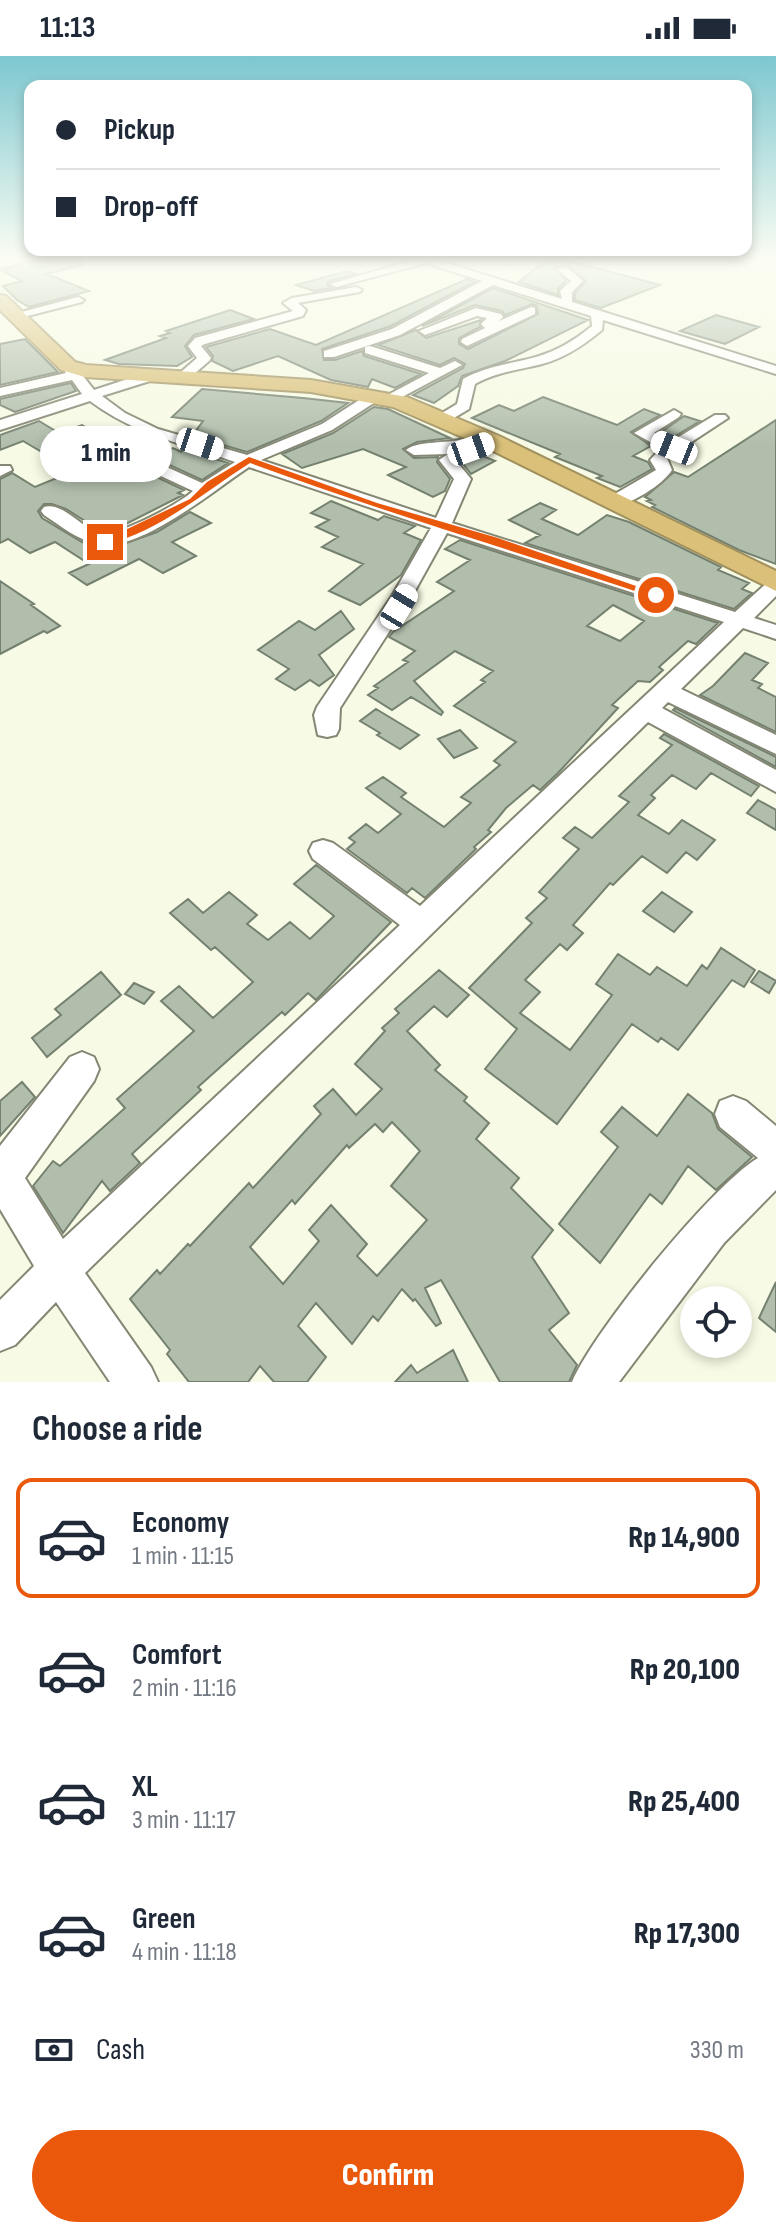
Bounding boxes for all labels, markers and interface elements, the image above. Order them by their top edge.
text: 11:13 [40,10,95,46]
text: Pickup [104,112,175,148]
text: Drop-off [104,189,198,225]
car [173,425,227,463]
callout: 1 min [39,426,171,482]
car [647,428,701,468]
car [444,430,498,468]
text: 1 min [81,438,131,469]
route end [87,524,123,560]
route start [638,577,674,613]
car [376,580,422,634]
map controls [680,1286,752,1358]
button: locate [680,1286,752,1358]
text: Choose a ride [32,1408,203,1451]
icon: car [36,1502,108,1574]
text: Economy [132,1505,229,1541]
text: Rp 14,900 [628,1520,740,1556]
text: 1 min · 11:15 [132,1541,234,1572]
icon: car [36,1634,108,1706]
text: Comfort [132,1637,222,1673]
text: Rp 20,100 [630,1652,740,1688]
text: 2 min · 11:16 [132,1673,237,1704]
icon: car [36,1766,108,1838]
text: XL [132,1769,158,1805]
text: Rp 25,400 [628,1784,740,1820]
text: 3 min · 11:17 [132,1805,236,1836]
icon: car [36,1898,108,1970]
text: Green [132,1901,196,1937]
text: Rp 17,300 [634,1916,740,1952]
text: 4 min · 11:18 [132,1937,237,1968]
icon: cash [32,2028,76,2072]
text: Cash [96,2032,145,2068]
text: 330 m [690,2035,744,2066]
button: Confirm [32,2130,744,2222]

